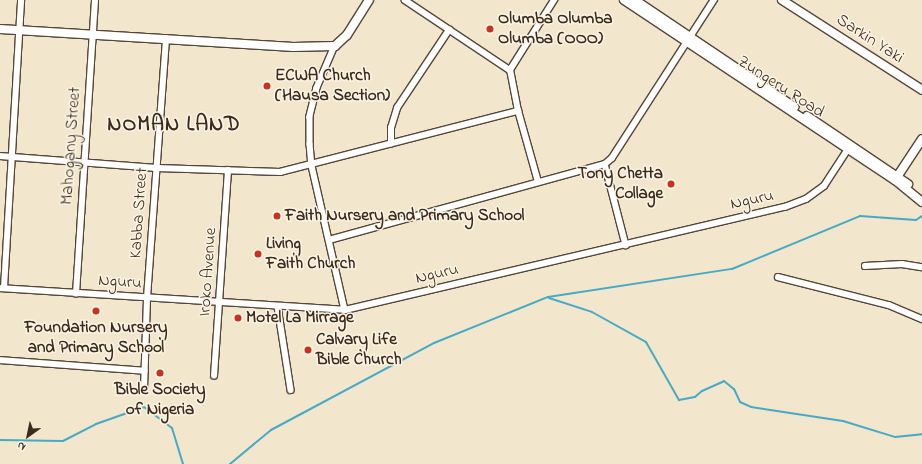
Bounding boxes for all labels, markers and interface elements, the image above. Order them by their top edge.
place label: Olumba Olumba Olumba (OOO) [498,9,612,49]
street label: Sarkin Yaki [833,10,907,68]
marker: Olumba Olumba Olumba (OOO) [485,24,495,34]
street label: Zungeru Road [734,51,828,123]
place label: ECWA Church (Hausa Section) [275,66,390,106]
marker: ECWA Church (Hausa Section) [262,81,272,91]
street label: Mahogany Street [57,86,85,206]
district label: NOMAN LAND [107,112,241,138]
place label: Tony Chetta Collage [577,164,663,204]
street label: Kabba Street [126,167,152,259]
marker: Tony Chetta Collage [666,179,676,189]
street label: Nguru [728,185,776,215]
place label: Faith Nursery and Primary School [285,206,524,226]
marker: Faith Nursery and Primary School [272,211,282,221]
street label: Iroko Avenue [195,227,221,317]
place label: Living Faith Church [266,234,355,274]
marker: Living Faith Church [253,249,263,259]
street label: Nguru [413,259,461,289]
street label: Nguru [97,270,143,294]
marker: Foundation Nursery and Primary School [91,306,101,316]
place label: Motel La Mirrage [246,308,354,328]
marker: Motel La Mirrage [233,313,243,323]
place label: Foundation Nursery and Primary School [25,318,167,358]
place label: Calvary Life Bible Church [316,330,402,370]
marker: Calvary Life Bible Church [303,345,313,355]
marker: Bible Society of Nigeria [155,368,165,378]
place label: Bible Society of Nigeria [115,380,205,420]
north arrow [8,416,48,456]
text: N [14,437,29,455]

